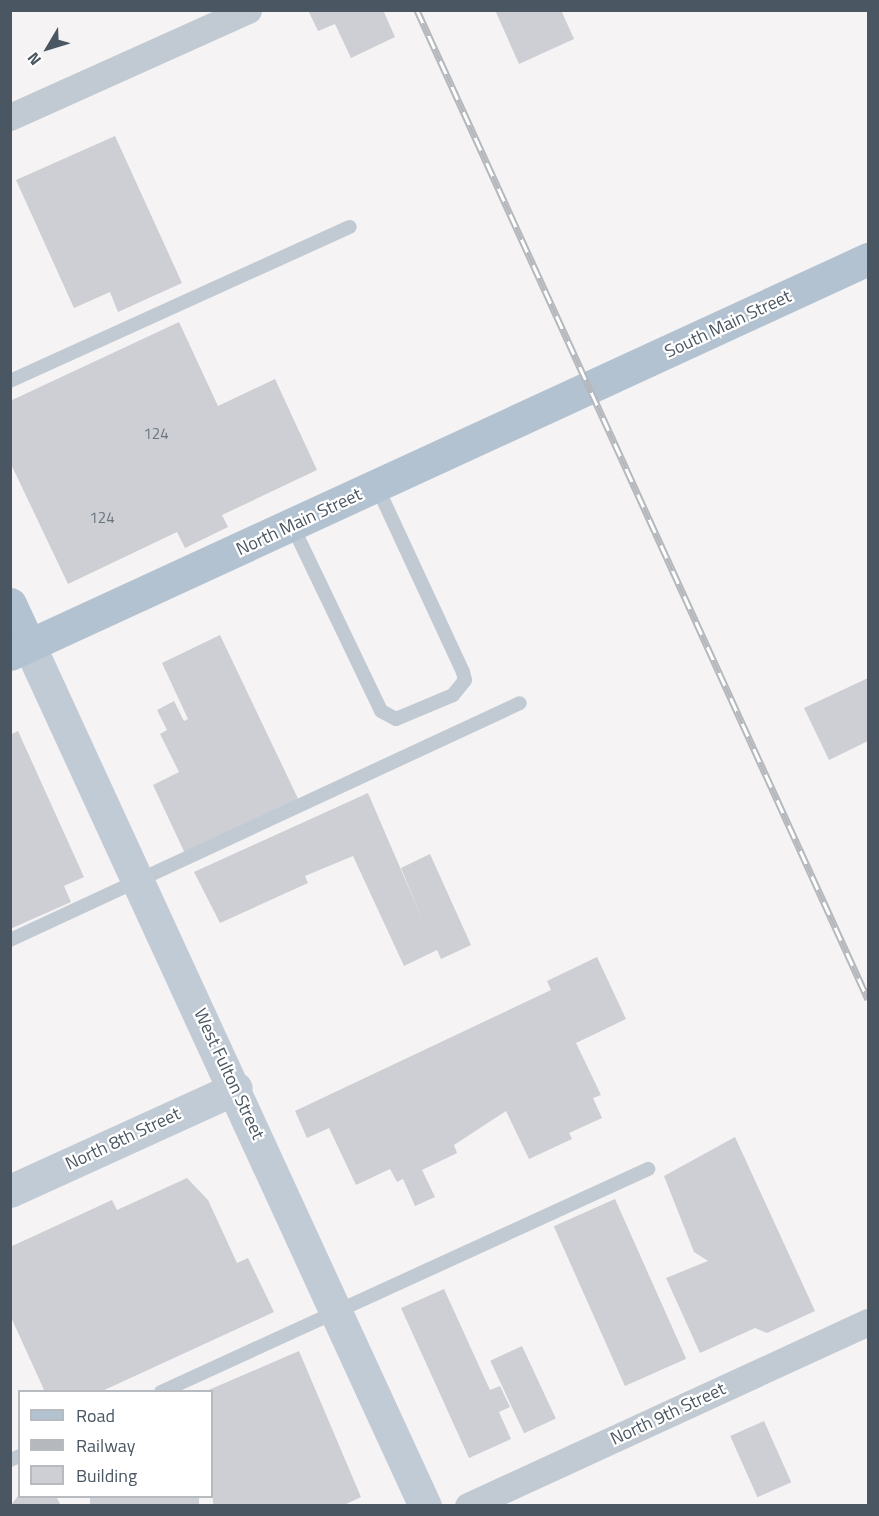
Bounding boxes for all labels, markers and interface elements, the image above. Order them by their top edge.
north arrow [18,18,78,78]
text: N [21,47,47,71]
street label: South Main Street [661,285,795,363]
house number: 124 [143,425,169,443]
street label: North Main Street [233,484,365,560]
house number: 124 [89,509,115,527]
street label: West Fulton Street [189,1005,269,1143]
street label: North 8th Street [62,1103,184,1175]
street label: North 9th Street [607,1378,729,1450]
legend [18,1390,213,1498]
text: Road [76,1402,115,1429]
text: Railway [76,1432,135,1459]
text: Building [76,1462,137,1489]

